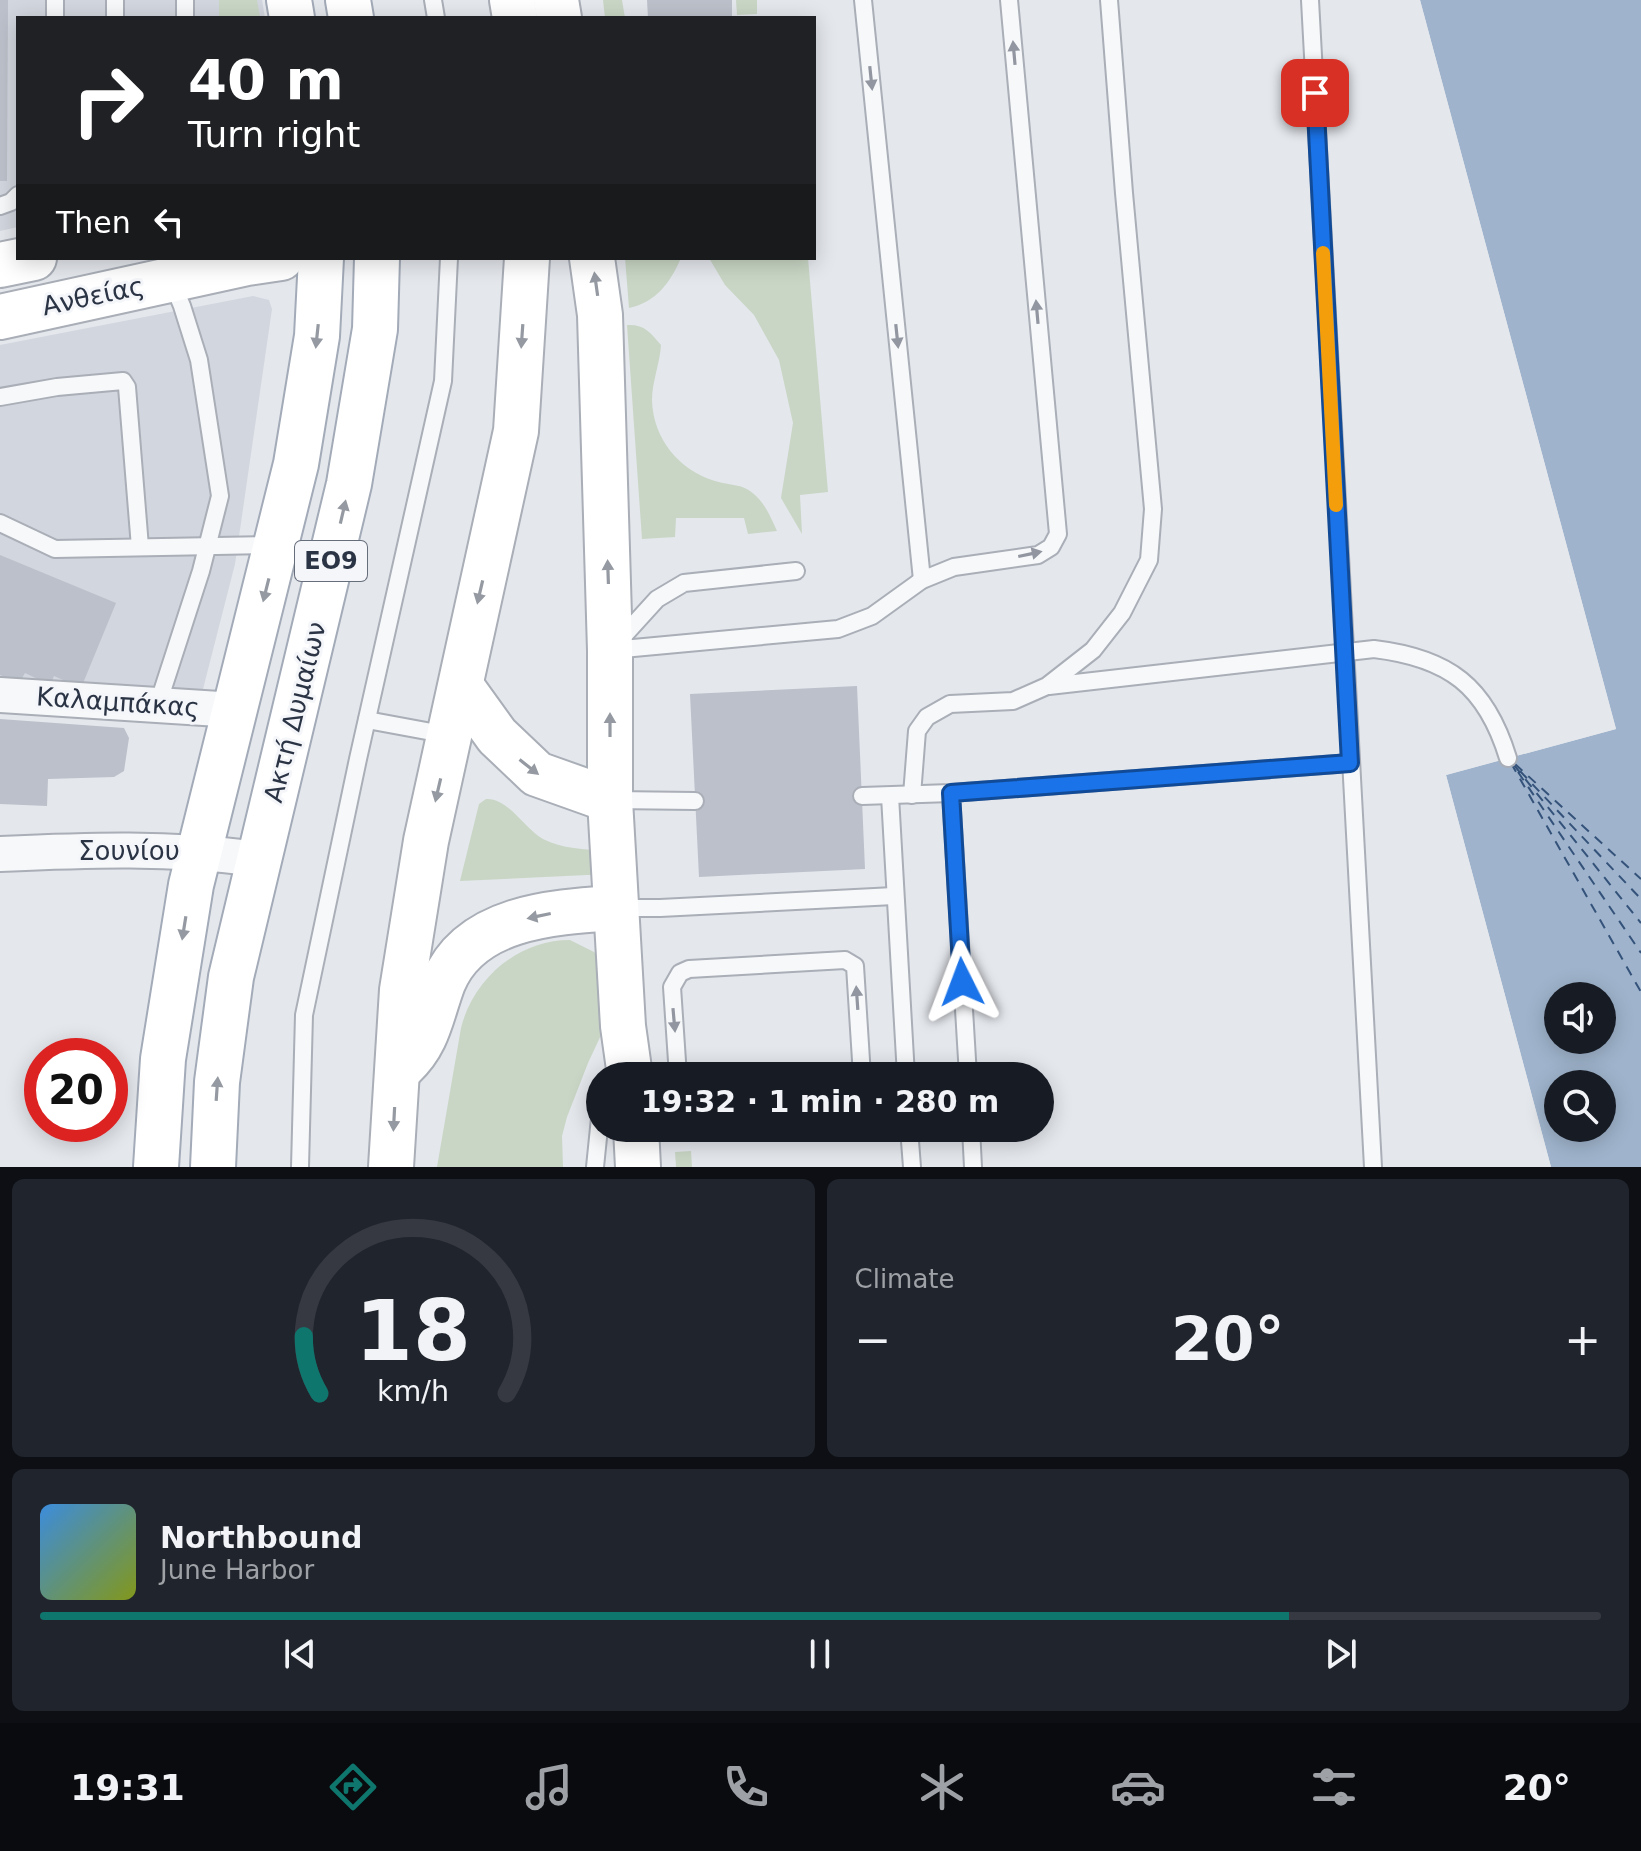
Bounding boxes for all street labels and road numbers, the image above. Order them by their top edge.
street label: Ανθείας [39,271,147,321]
road number: ΕΟ9 [295,541,367,581]
street label: Ακτή Δυμαίων [258,619,332,805]
street label: Καλαμπάκας [35,681,201,723]
street label: Σουνίου [78,836,180,866]

